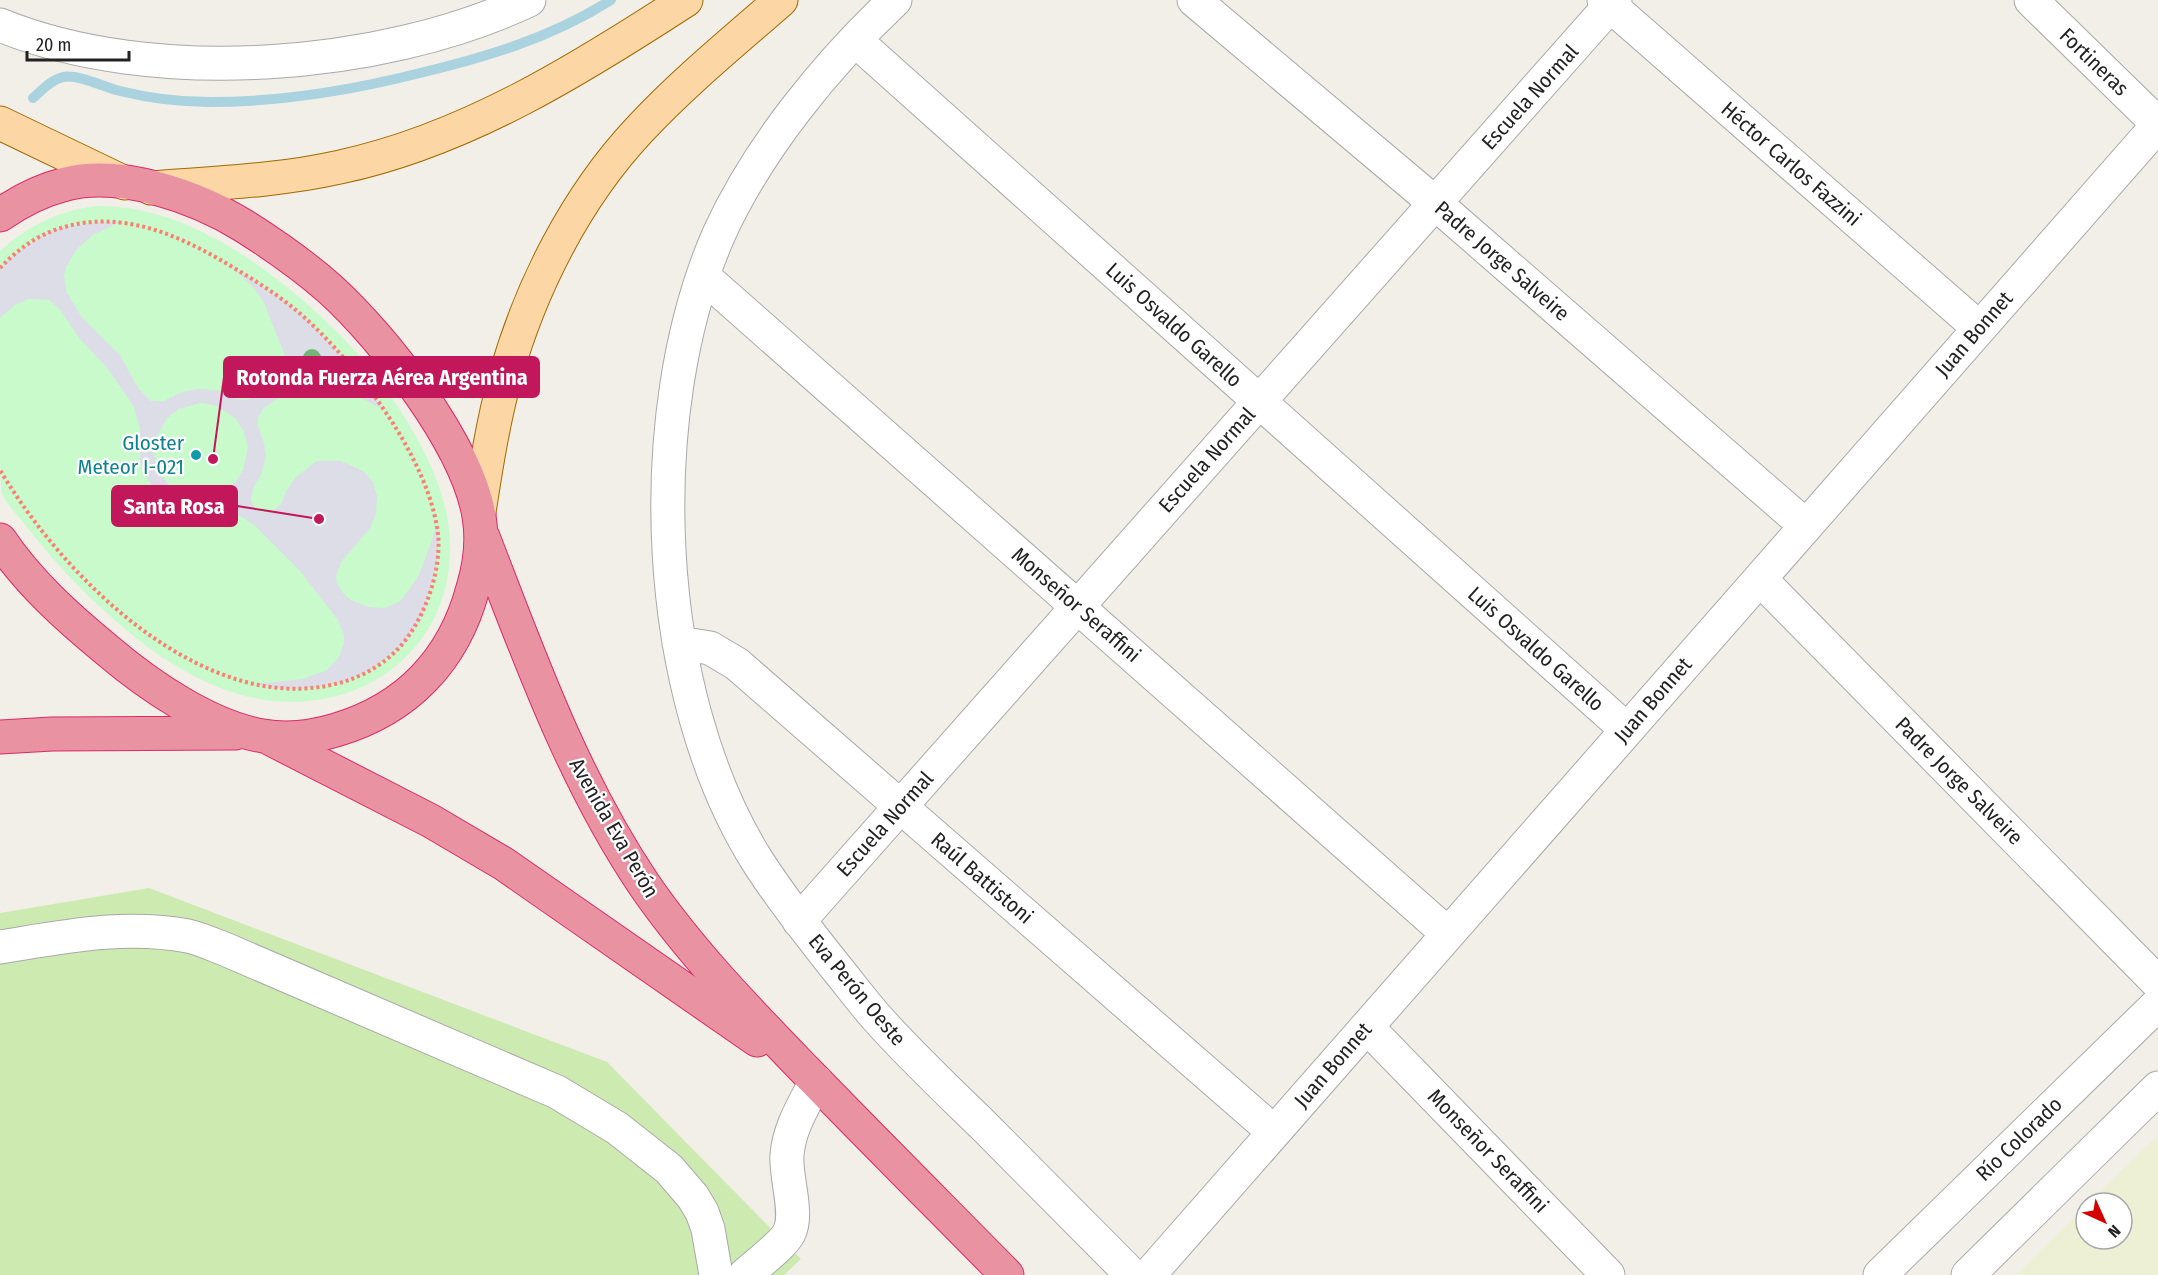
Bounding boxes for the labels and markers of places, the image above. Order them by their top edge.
callout: Rotonda Fuerza Aérea Argentina [224,357,539,397]
place label: Gloster Meteor I-021 [78,430,185,480]
marker: Gloster Meteor I-021 [189,448,203,462]
callout: Santa Rosa [112,486,237,526]

